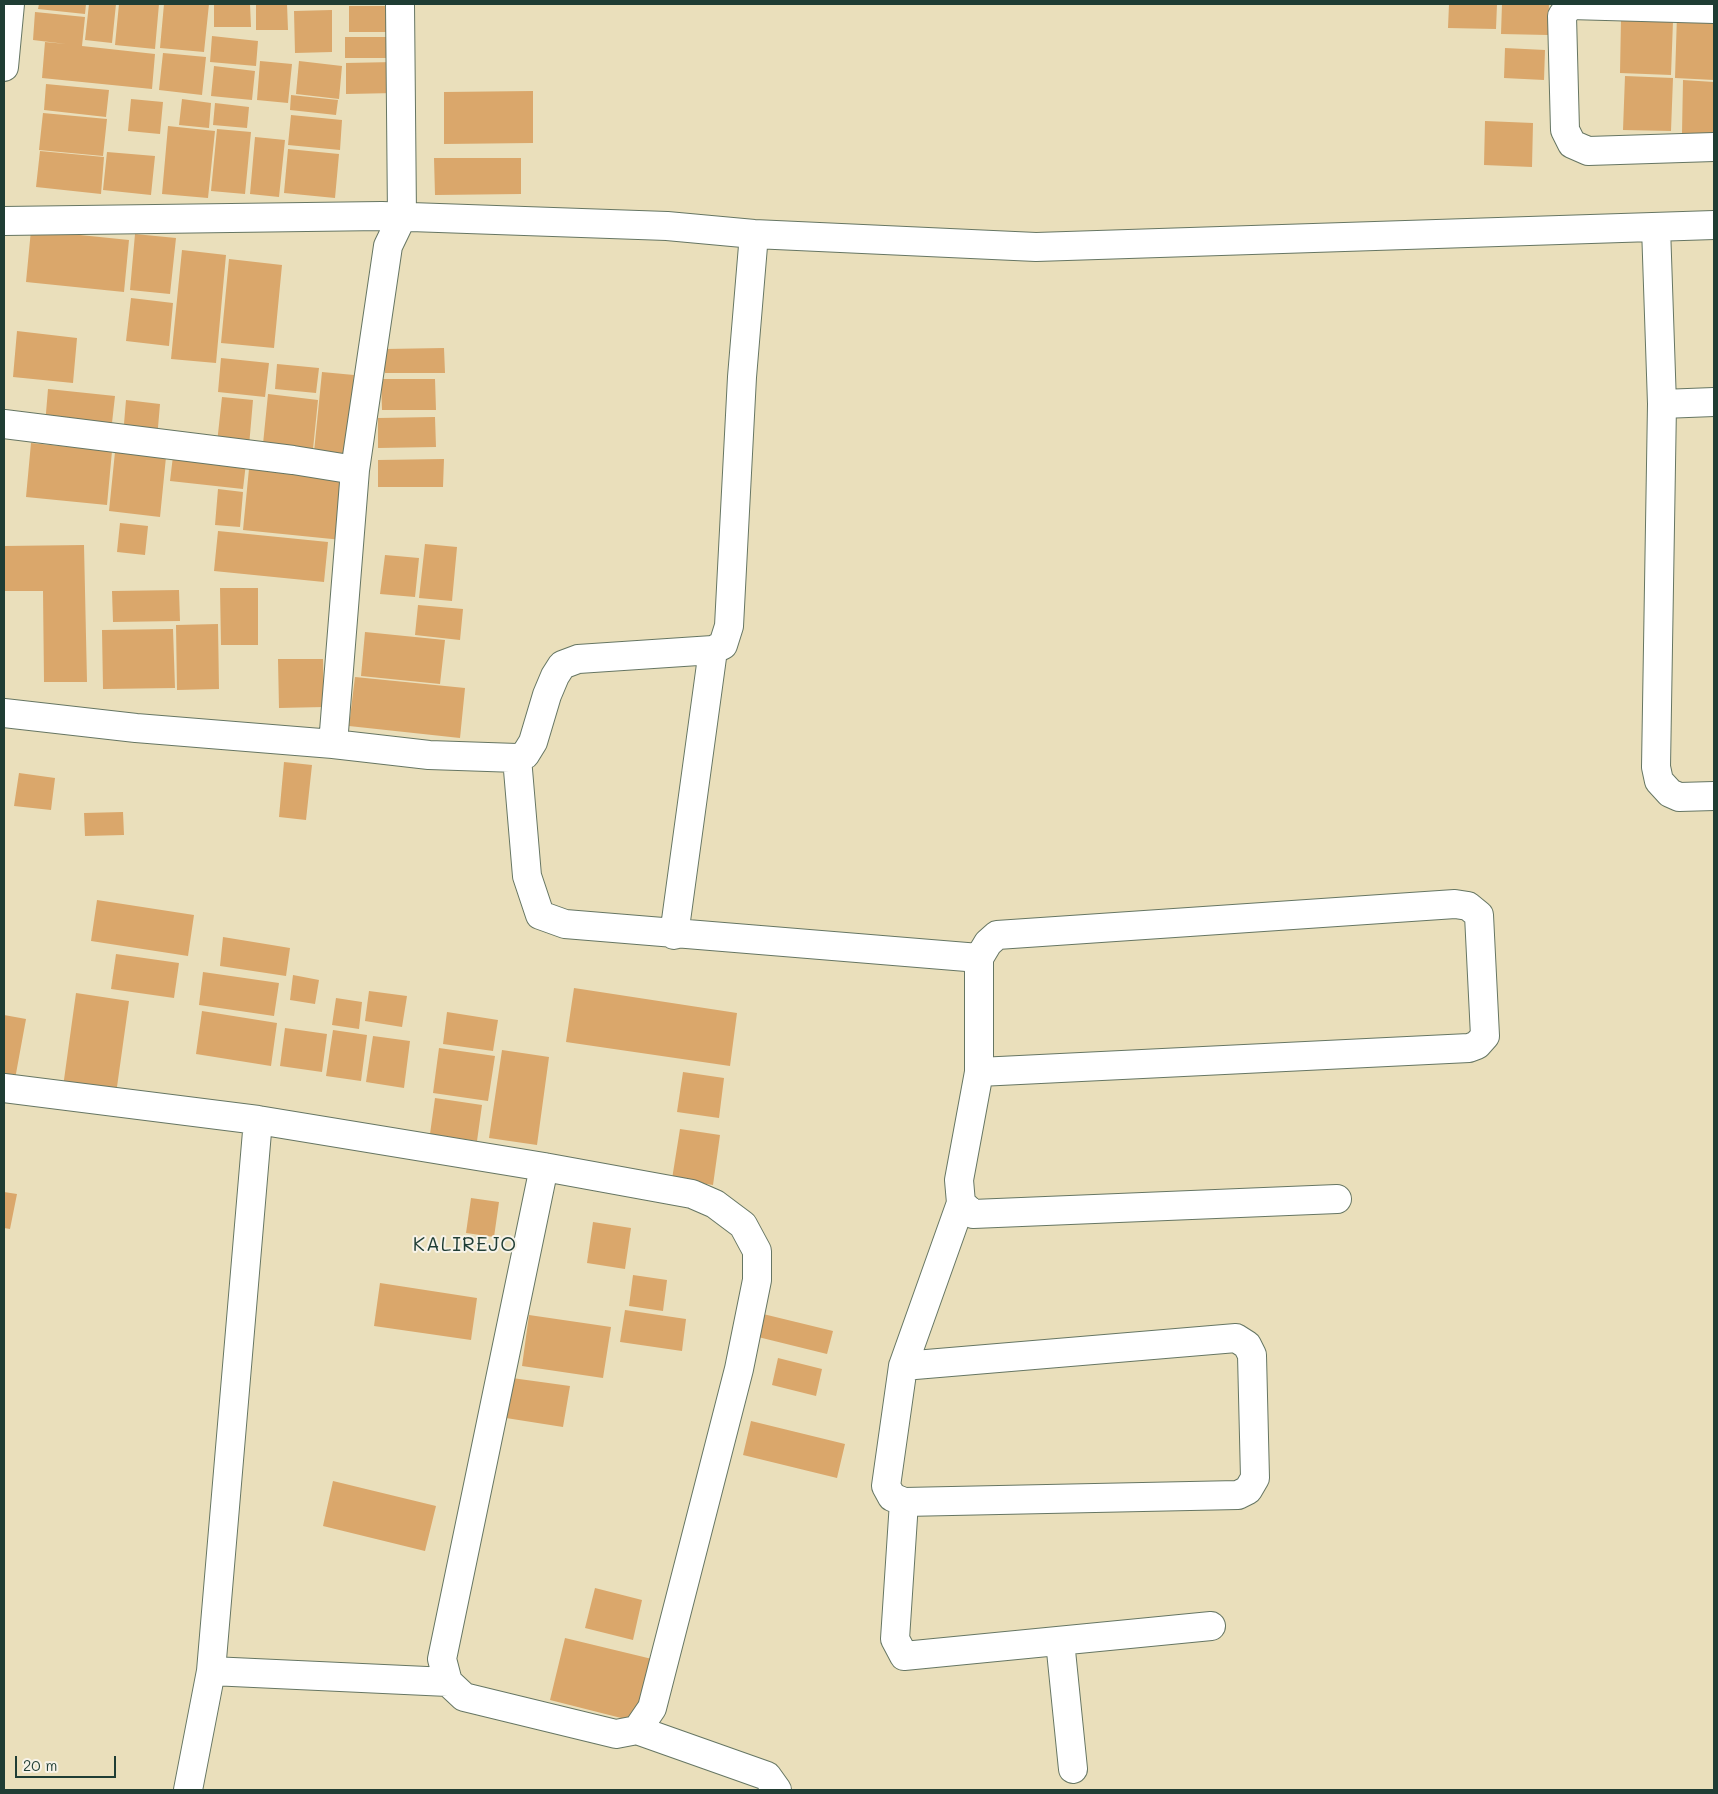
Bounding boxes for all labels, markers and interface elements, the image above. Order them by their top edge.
district label: KALIREJO [412,1233,518,1257]
scale bar [18,1746,119,1778]
text: 20 m [23,1755,57,1775]

